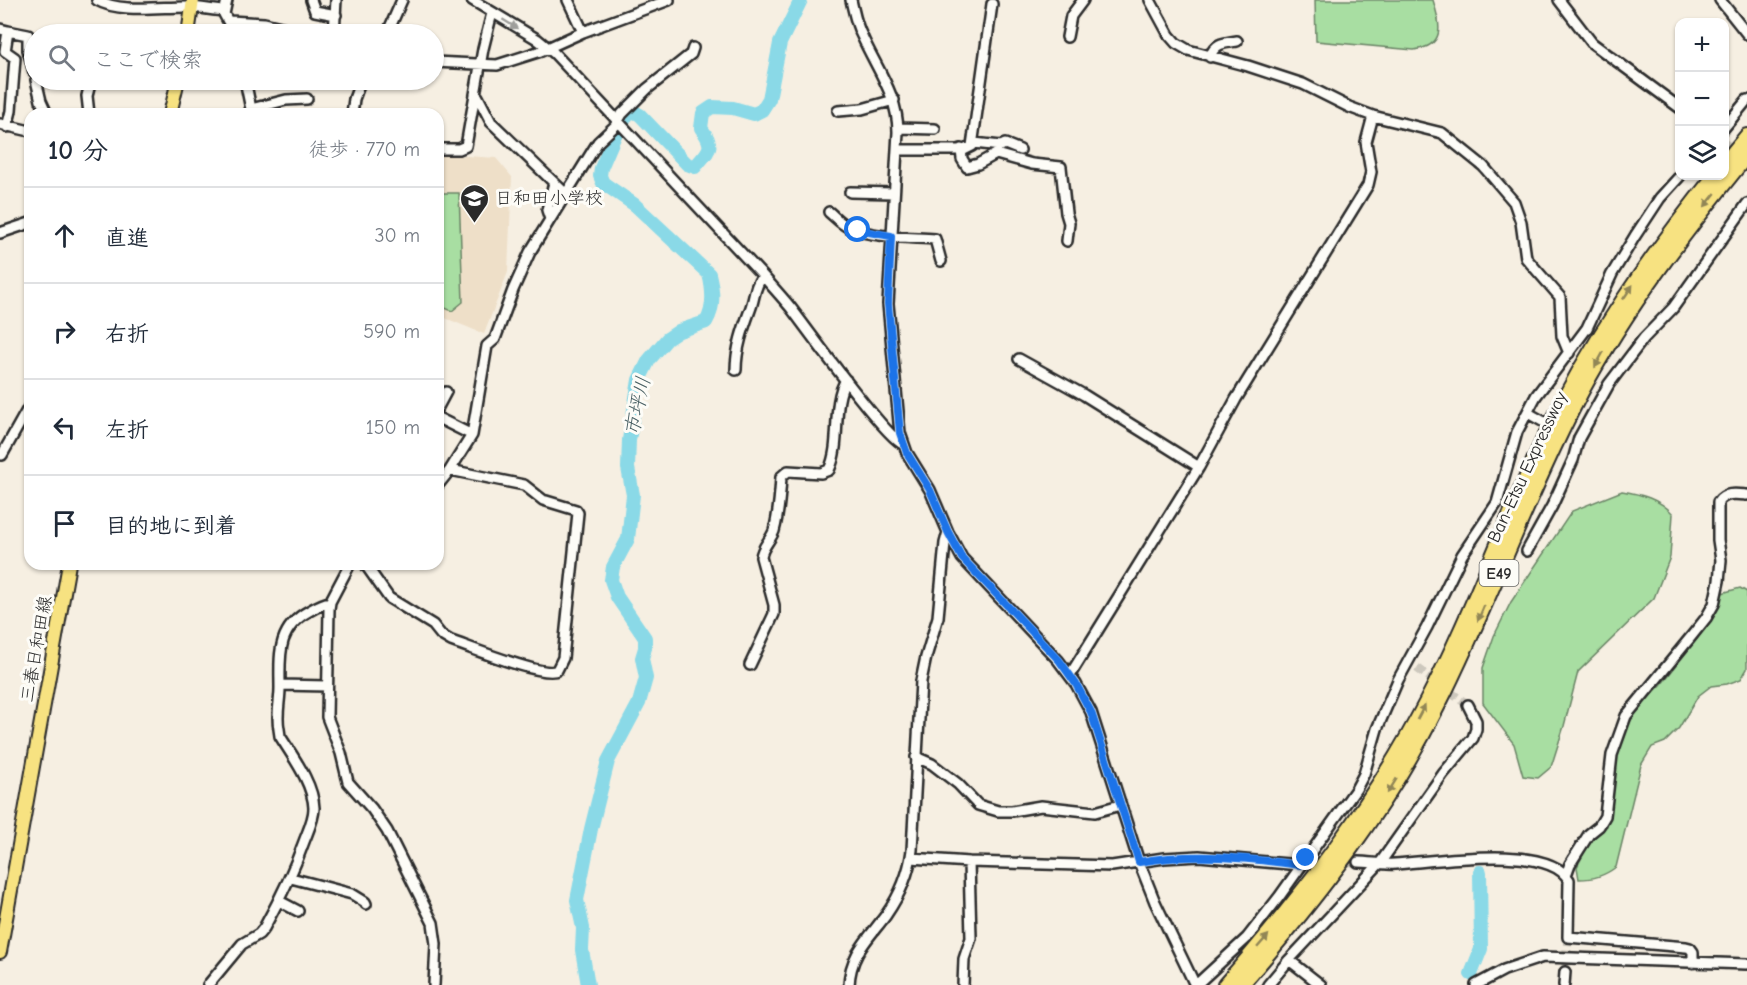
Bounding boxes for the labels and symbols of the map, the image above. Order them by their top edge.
one-way arrow [502,18,518,29]
school or university icon: 日和田小学校 [458,182,490,224]
place label: 日和田小学校 [495,188,603,209]
one-way arrow [1705,193,1717,208]
route start [844,216,870,242]
one-way arrow [1622,284,1633,301]
one-way arrow [1594,352,1604,369]
water label: 市坪川 [620,374,655,438]
street label: Ban-Etsu Expressway [1483,388,1572,546]
road number: E49 [1480,560,1518,586]
street label: 三春日和田線 [17,594,56,704]
one-way arrow [1476,604,1486,622]
one-way arrow [1416,703,1426,720]
one-way arrow [1387,778,1398,794]
route end [1292,844,1318,870]
one-way arrow [1256,934,1269,949]

